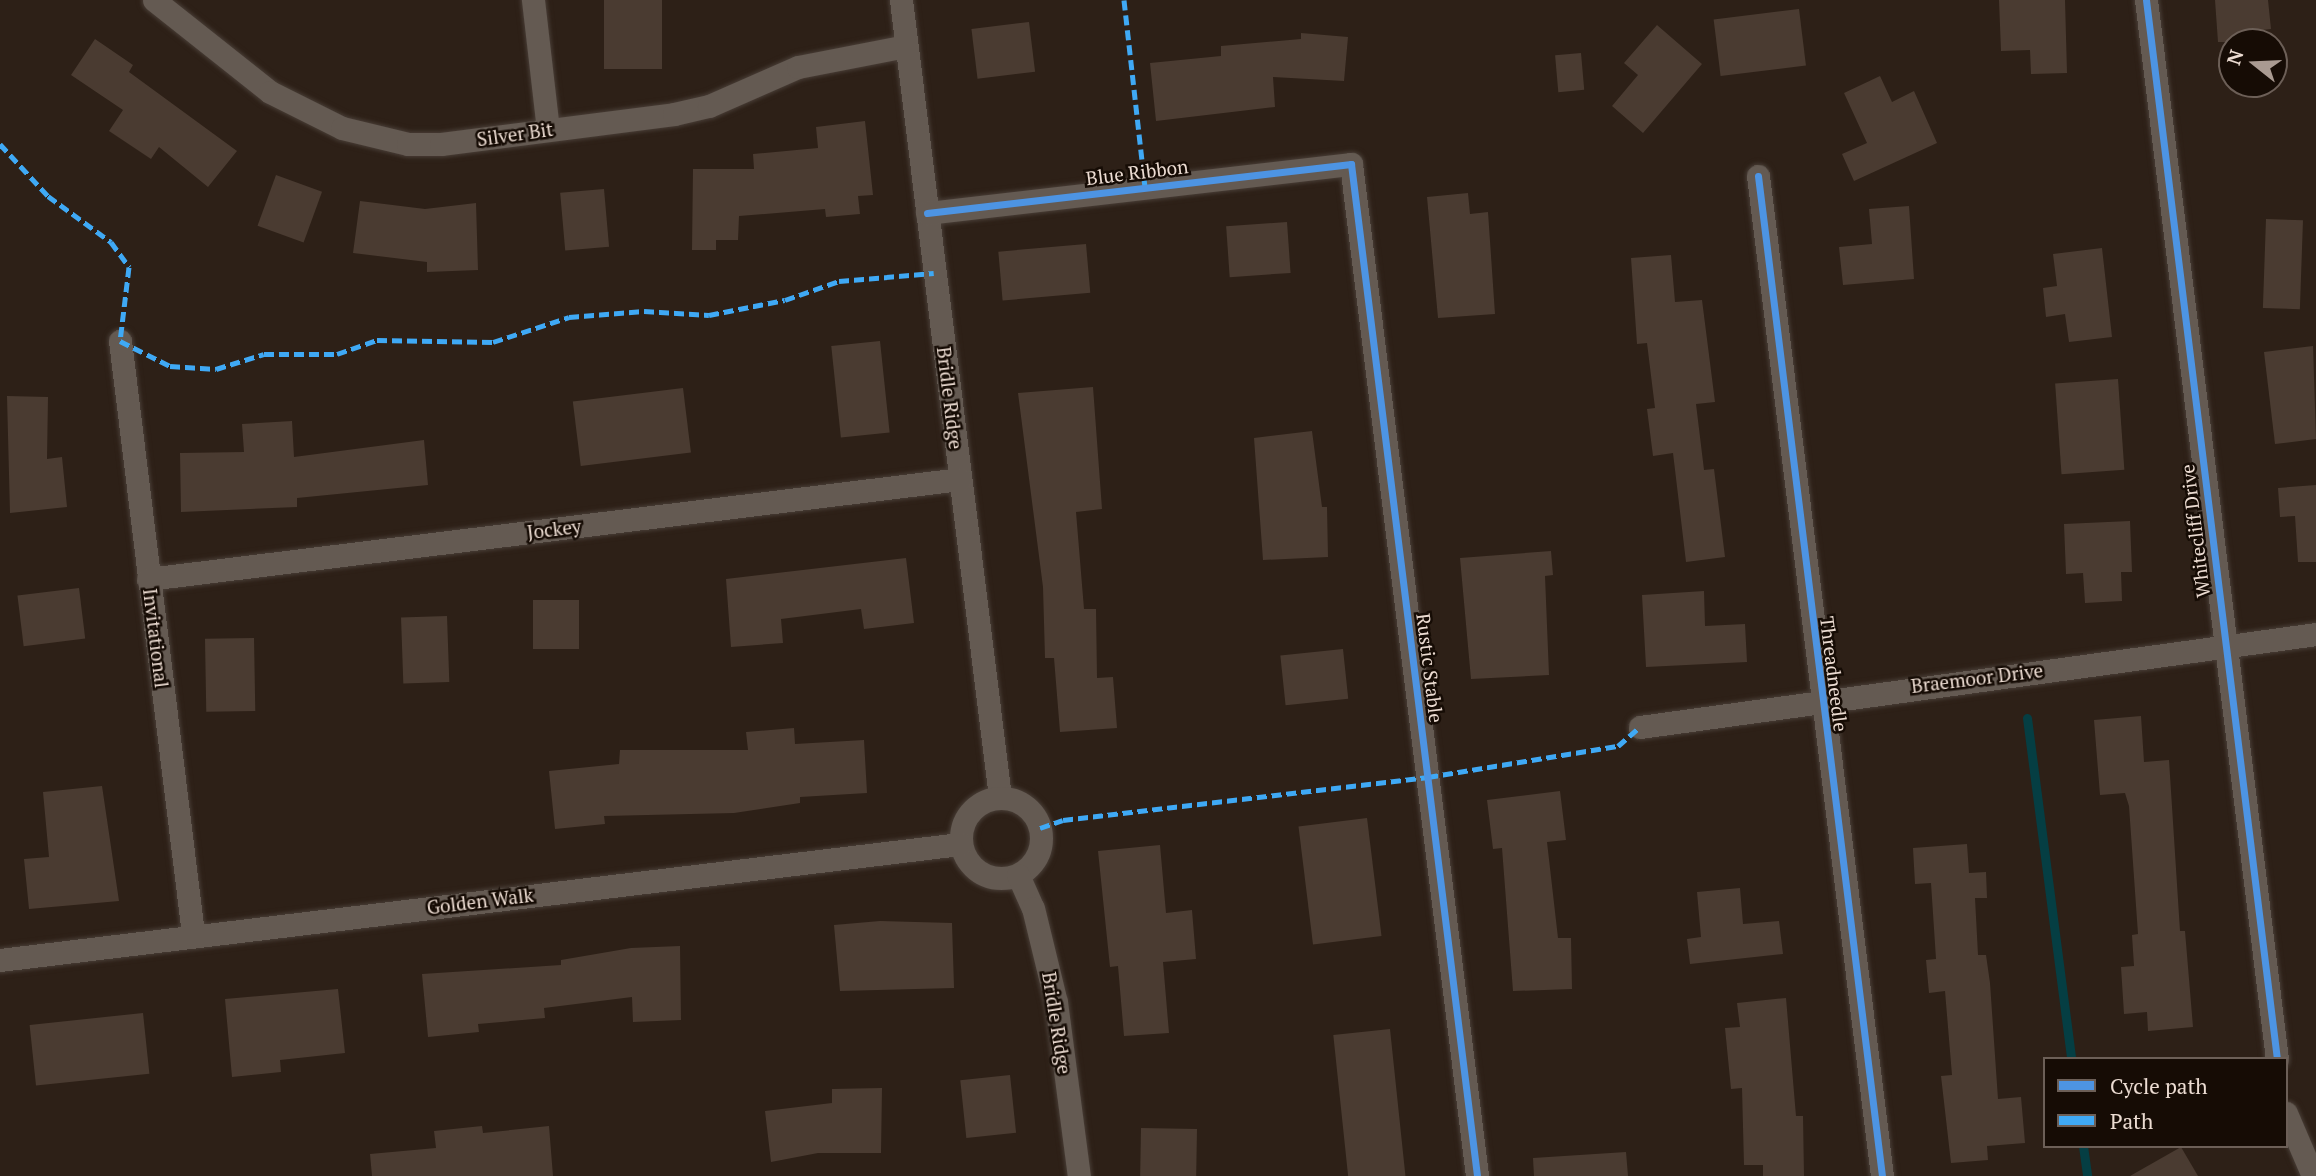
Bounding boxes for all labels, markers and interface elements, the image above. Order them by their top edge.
north arrow [2218,28,2288,98]
text: N [2220,46,2249,68]
street label: Silver Bit [475,117,555,151]
street label: Blue Ribbon [1085,154,1189,190]
street label: Bridle Ridge [932,345,968,451]
street label: Whitecliff Drive [2175,463,2215,599]
street label: Jockey [526,514,582,544]
street label: Invitational [139,587,173,689]
street label: Rustic Stable [1412,612,1448,724]
street label: Threadneedle [1816,615,1852,733]
street label: Braemoor Drive [1910,659,2044,697]
street label: Golden Walk [426,883,534,919]
street label: Bridle Ridge [1038,970,1076,1076]
legend [2043,1057,2288,1148]
text: Cycle path [2110,1072,2208,1100]
text: Path [2110,1107,2153,1135]

